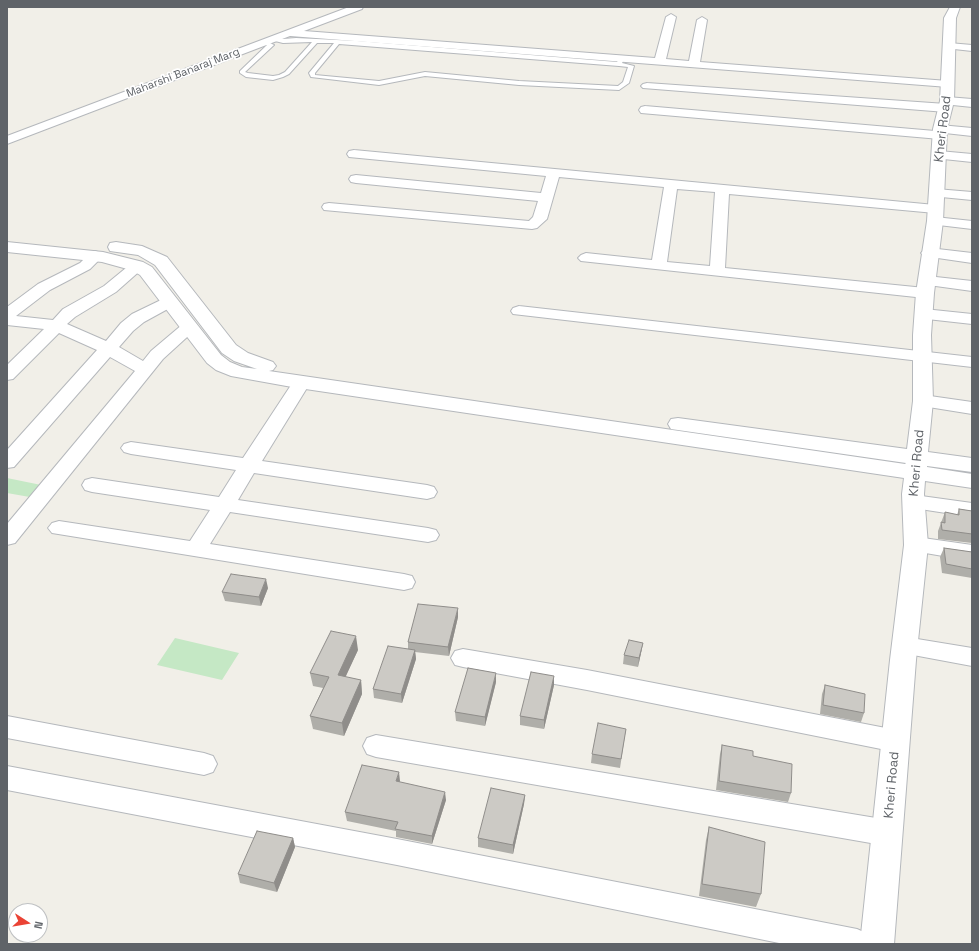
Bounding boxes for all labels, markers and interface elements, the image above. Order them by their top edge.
street label: Maharshi Banaraj Marg [124,45,242,101]
street label: Kheri Road [931,95,955,163]
street label: Kheri Road [906,429,928,497]
street label: Kheri Road [881,751,903,819]
north arrow [8,903,48,943]
text: N [31,920,46,930]

